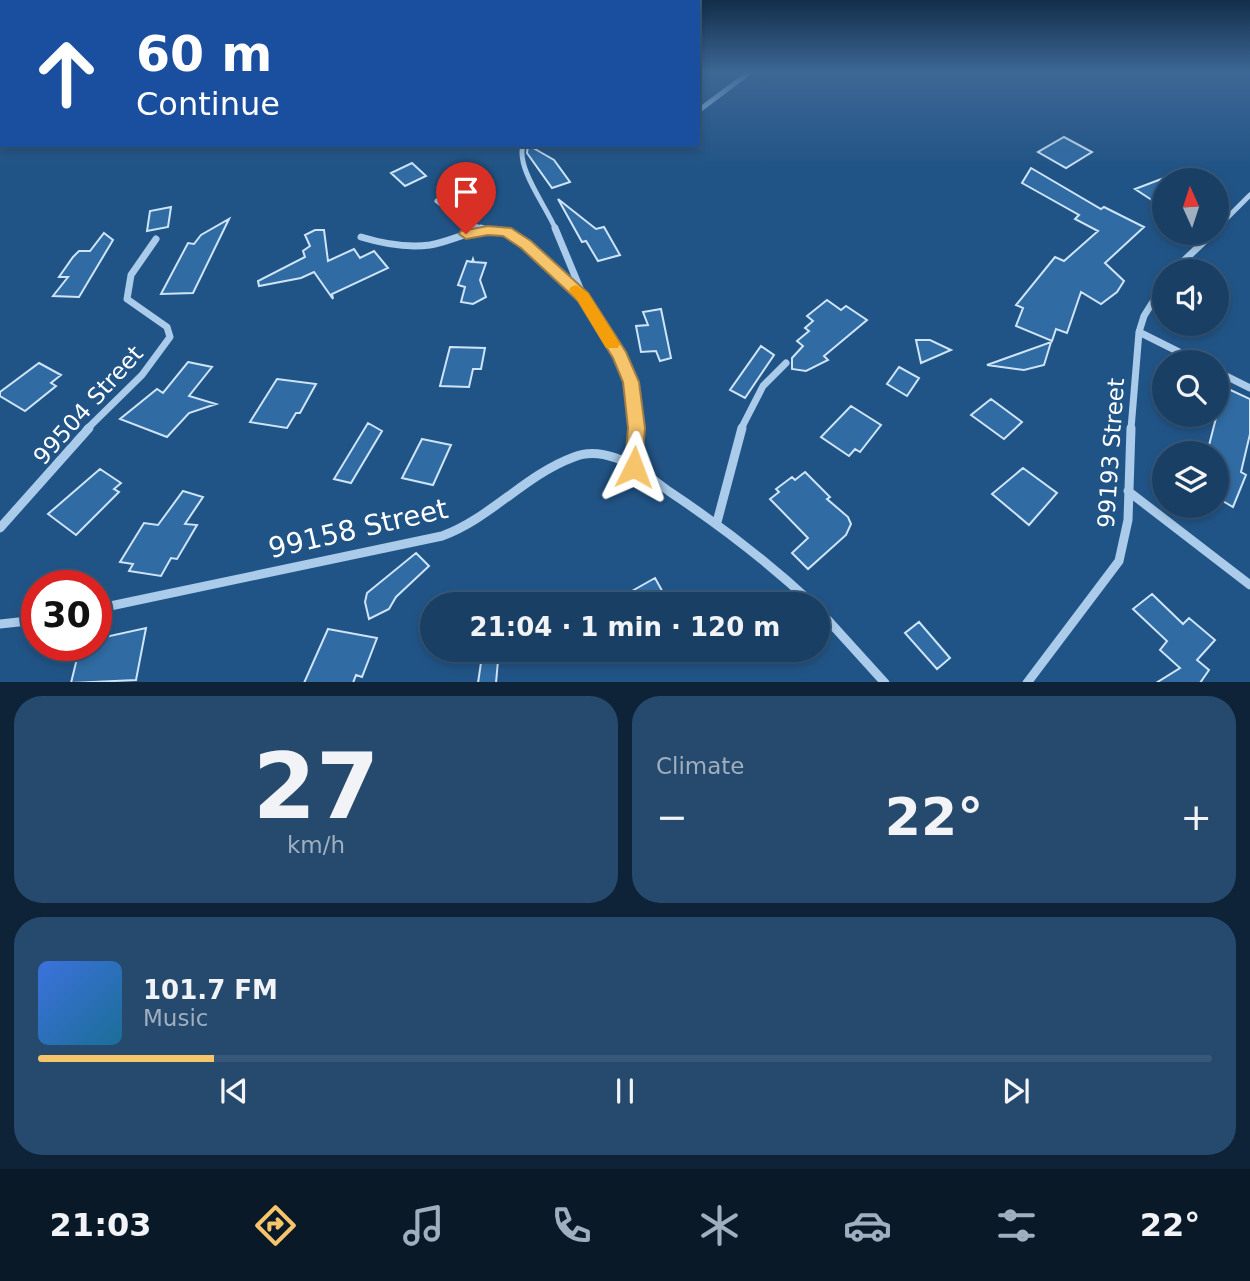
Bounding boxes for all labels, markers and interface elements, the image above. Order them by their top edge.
text: 60 m [136,26,272,83]
icon: ahead [21,28,112,119]
text: Continue [136,85,280,123]
pin [436,162,496,234]
north arrow [1152,168,1228,245]
map controls [1152,168,1229,518]
icon: arrive [447,173,485,211]
button: sound [1152,259,1229,336]
street label: 99504 Street [28,340,148,470]
button: search [1152,350,1229,427]
street label: 99193 Street [1093,377,1129,529]
position arrow [597,430,671,504]
button: layers [1152,441,1229,518]
street label: 99158 Street [265,492,451,565]
speed limit sign: 30 [21,570,112,661]
text: 21:04 · 1 min · 120 m [470,612,780,642]
text: 27 [253,734,379,839]
text: Climate [656,753,745,779]
text: 22° [885,787,983,847]
text: − [656,795,688,839]
text: + [1180,795,1212,839]
text: km/h [287,832,345,858]
text: 101.7 FM [143,975,278,1005]
text: Music [143,1005,208,1031]
icon: previous [215,1072,253,1110]
icon: pause [606,1072,644,1110]
icon: next [997,1072,1035,1110]
icon: directions [251,1201,300,1250]
icon: music [399,1201,448,1250]
icon: phone [547,1201,596,1250]
icon: climate [695,1201,744,1250]
icon: car [843,1201,892,1250]
icon: filters [992,1201,1041,1250]
text: 21:03 [50,1206,151,1244]
text: 22° [1140,1206,1200,1244]

